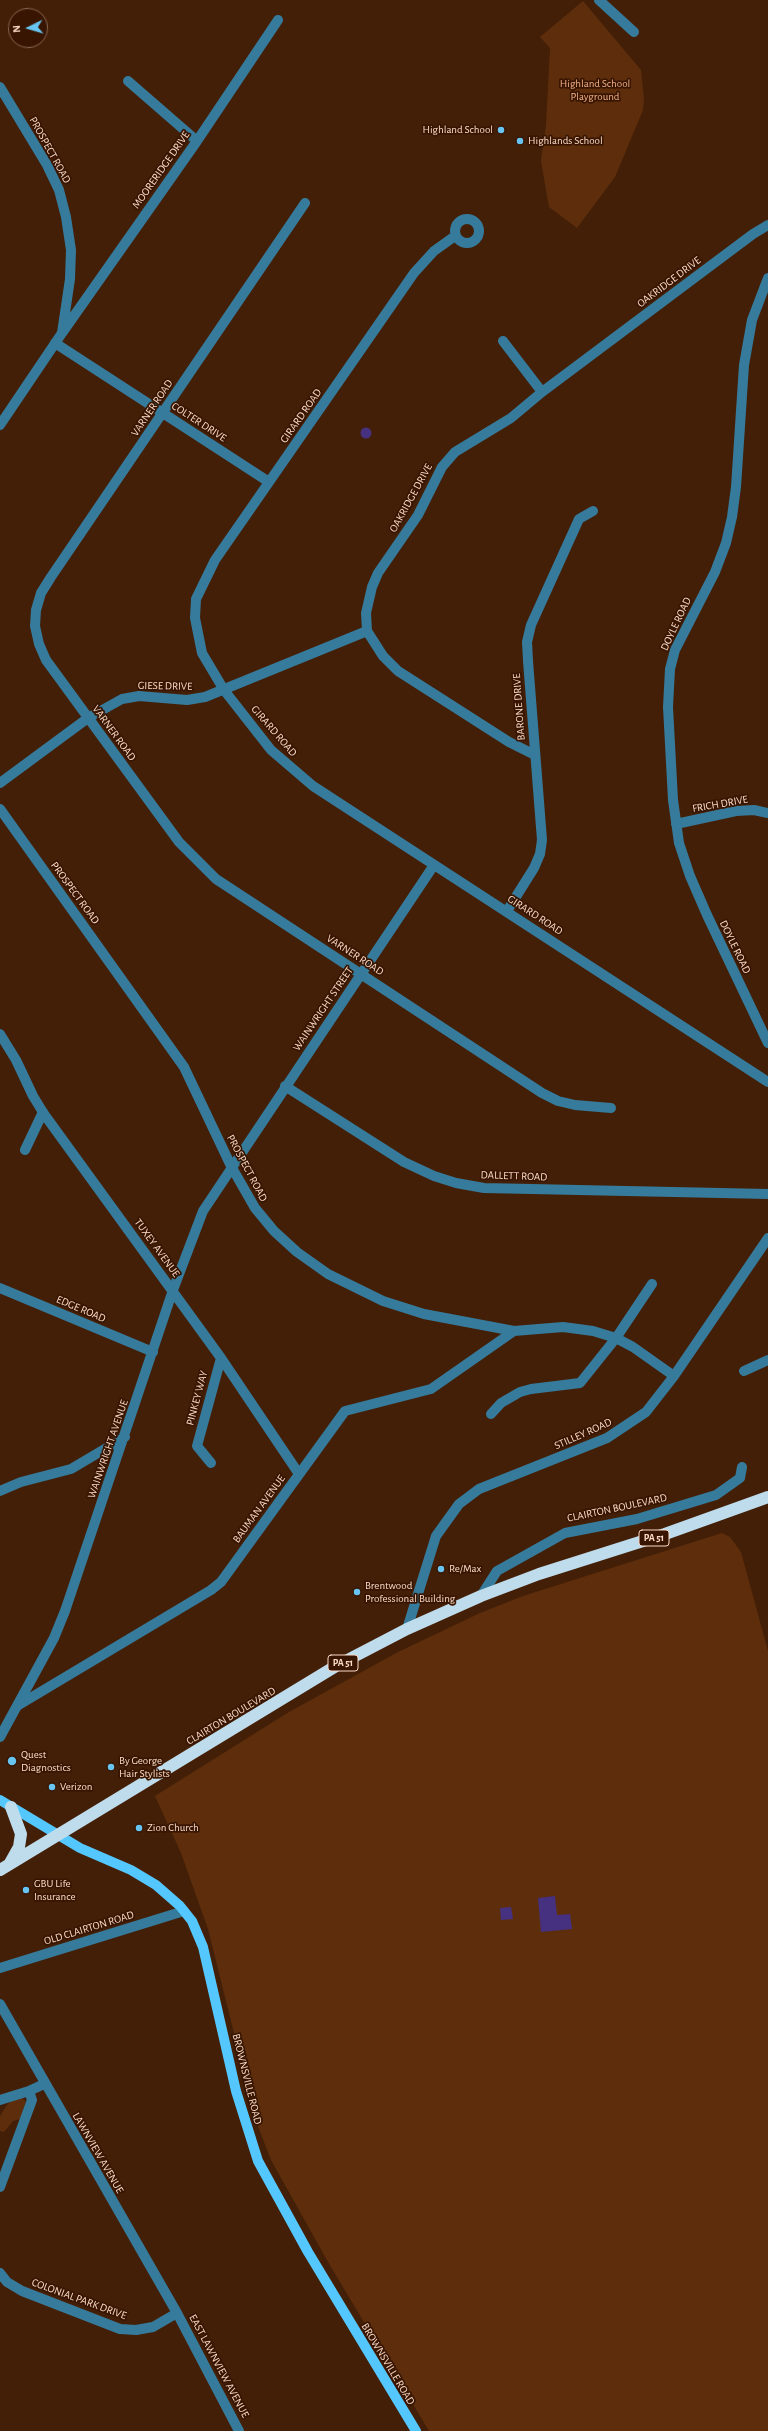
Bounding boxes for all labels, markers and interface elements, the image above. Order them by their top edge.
north arrow [8,8,48,48]
text: N [11,25,22,33]
park label: Highland School Playground [560,77,630,103]
street label: PROSPECT ROAD [26,114,74,186]
place label: Highland School [422,123,493,137]
marker: Highland School [496,125,506,135]
street label: MOORERIDGE DRIVE [129,129,193,211]
place label: Highlands School [528,134,603,148]
marker: Highlands School [515,136,525,146]
street label: OAKRIDGE DRIVE [634,254,704,310]
street label: VARNER ROAD [128,377,176,439]
street label: GIRARD ROAD [277,386,325,446]
street label: COLTER DRIVE [169,399,229,445]
street label: OAKRIDGE DRIVE [387,461,435,535]
street label: DOYLE ROAD [658,595,694,653]
street label: BARONE DRIVE [510,673,528,741]
street label: GIESE DRIVE [138,679,192,693]
street label: VARNER ROAD [89,703,139,763]
street label: GIRARD ROAD [248,703,300,759]
street label: FRICH DRIVE [691,793,749,815]
street label: PROSPECT ROAD [48,859,102,927]
street label: GIRARD ROAD [505,892,565,938]
street label: DOYLE ROAD [716,918,754,976]
street label: VARNER ROAD [324,932,386,978]
street label: WAINWRIGHT STREET [290,964,356,1054]
street label: PROSPECT ROAD [224,1132,270,1204]
street label: DALLETT ROAD [480,1168,548,1184]
street label: TUXEY AVENUE [131,1216,183,1280]
street label: EDGE ROAD [54,1293,108,1325]
street label: PINKEY WAY [183,1369,211,1427]
street label: WAINWRIGHT AVENUE [85,1398,131,1500]
street label: STILLEY ROAD [552,1415,614,1453]
street label: BAUMAN AVENUE [230,1472,288,1546]
street label: CLAIRTON BOULEVARD [566,1491,668,1525]
road number: PA 51 [639,1530,669,1546]
place label: Re/Max [449,1562,481,1576]
marker: Re/Max [436,1564,446,1574]
place label: Brentwood Professional Building [365,1579,455,1605]
marker: Brentwood Professional Building [352,1587,362,1597]
road number: PA 51 [328,1655,358,1671]
street label: CLAIRTON BOULEVARD [184,1684,278,1748]
place label: Quest Diagnostics [21,1748,71,1774]
place label: By George Hair Stylists [119,1754,170,1780]
marker: Quest Diagnostics [6,1755,18,1767]
marker: By George Hair Stylists [106,1762,116,1772]
place label: Verizon [60,1780,92,1794]
marker: Verizon [47,1782,57,1792]
place label: Zion Church [147,1821,199,1835]
marker: Zion Church [134,1823,144,1833]
place label: GBU Life Insurance [34,1877,75,1903]
marker: GBU Life Insurance [21,1885,31,1895]
street label: OLD CLAIRTON ROAD [42,1908,136,1948]
street label: BROWNSVILLE ROAD [229,2032,265,2126]
street label: LAWNVIEW AVENUE [69,2110,127,2196]
street label: COLONIAL PARK DRIVE [30,2276,128,2322]
street label: EAST LAWNVIEW AVENUE [186,2312,252,2420]
street label: BROWNSVILLE ROAD [358,2321,418,2407]

